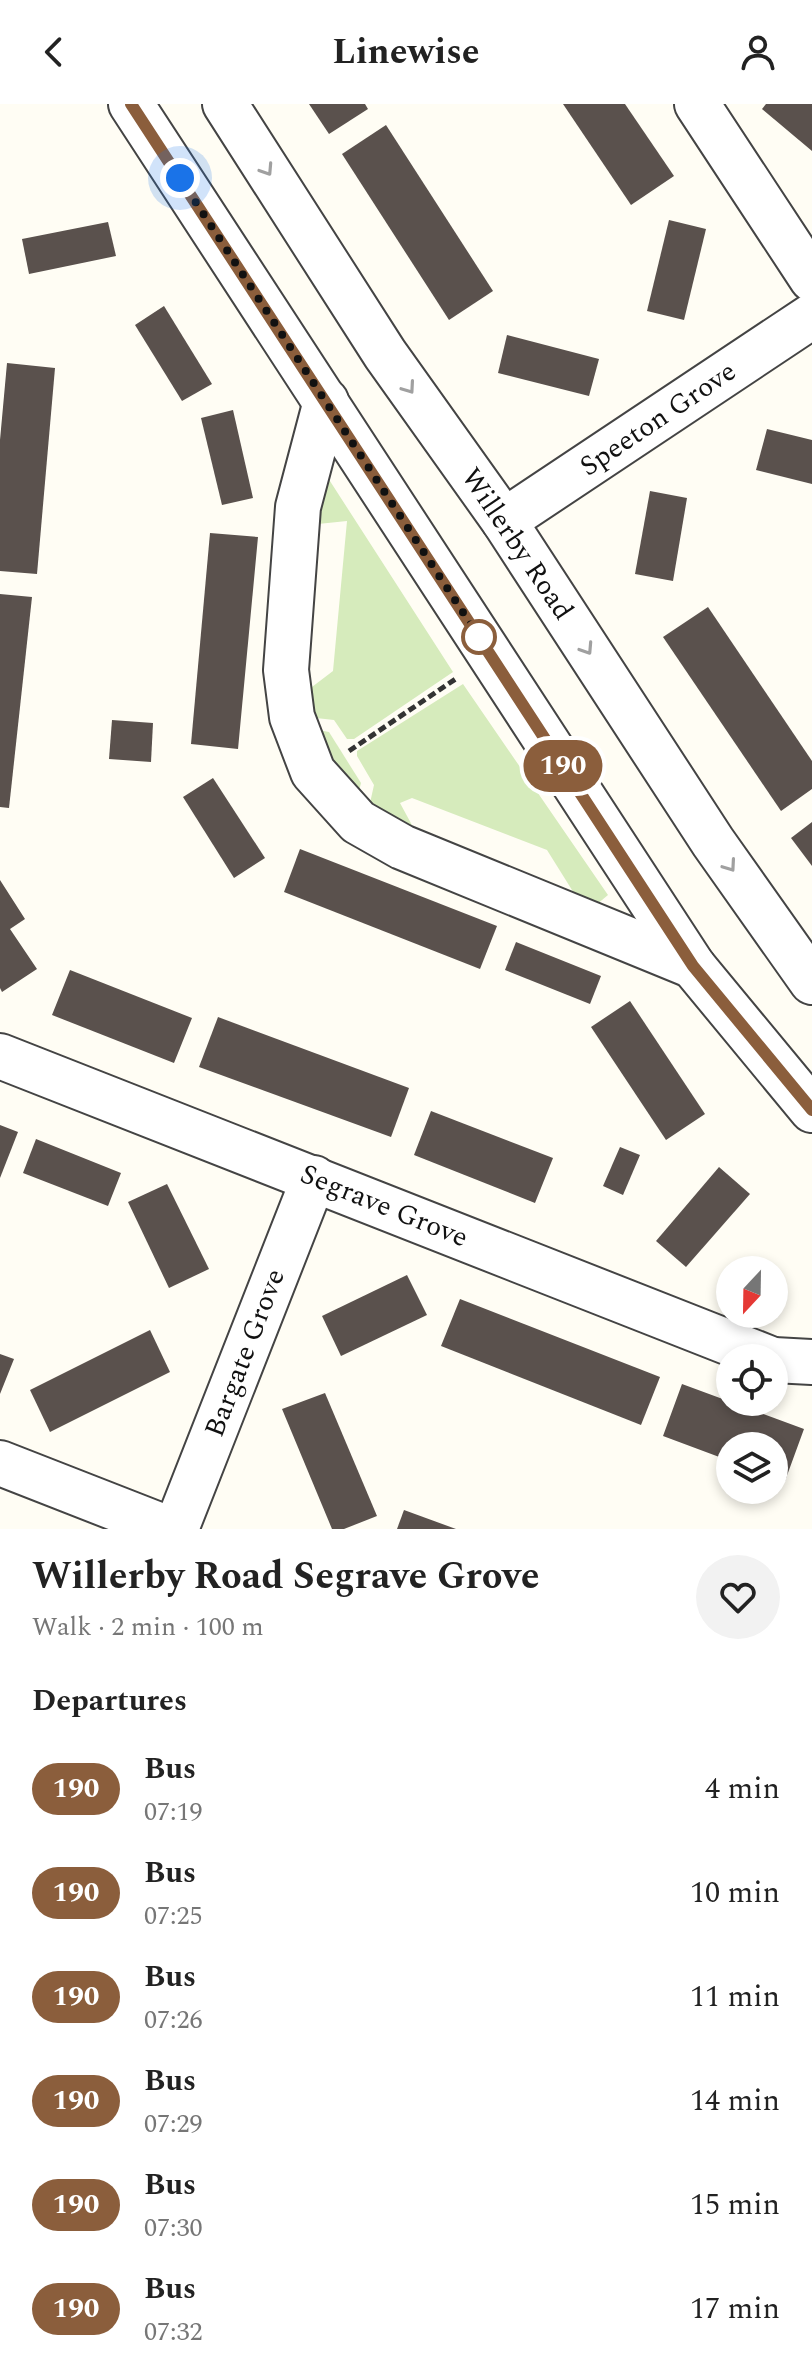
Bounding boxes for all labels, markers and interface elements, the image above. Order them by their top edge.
text: Linewise [332,25,480,80]
icon: back [32,30,76,74]
icon: person [736,30,780,74]
your location [160,158,200,198]
one-way arrow [258,161,273,176]
street label: Speeton Grove [571,351,745,487]
one-way arrow [399,379,414,393]
street label: Willerby Road [450,459,584,629]
unlabelled marker [462,620,496,654]
one-way arrow [577,640,592,654]
line badge: 190 [517,740,609,792]
text: 190 [539,744,587,787]
one-way arrow [720,857,735,871]
street label: Segrave Grove [294,1153,474,1259]
north arrow [716,1256,788,1328]
map controls [716,1256,788,1504]
street label: Bargate Grove [193,1263,297,1443]
button: locate [716,1344,788,1416]
button: layers [716,1432,788,1504]
text: Willerby Road Segrave Grove [32,1548,540,1606]
button: heart [696,1555,780,1639]
text: Walk · 2 min · 100 m [32,1607,264,1647]
text: Departures [32,1678,187,1724]
text: Bus [144,1746,196,1792]
text: 4 min [705,1766,780,1812]
text: 190 [52,1767,100,1810]
text: 07:19 [144,1792,203,1832]
text: Bus [144,1850,196,1896]
text: 10 min [690,1870,780,1916]
text: 190 [52,1871,100,1914]
text: 07:25 [144,1896,203,1936]
text: Bus [144,1954,196,2000]
text: 11 min [690,1974,780,2020]
text: 190 [52,1975,100,2018]
text: 07:26 [144,2000,203,2040]
text: Bus [144,2058,196,2104]
text: 14 min [690,2078,780,2124]
text: 190 [52,2079,100,2122]
text: 07:29 [144,2104,203,2144]
text: Bus [144,2162,196,2208]
text: 15 min [690,2182,780,2228]
text: 190 [52,2183,100,2226]
text: 07:30 [144,2208,203,2248]
text: Bus [144,2266,196,2312]
text: 17 min [690,2286,780,2332]
text: 190 [52,2287,100,2330]
text: 07:32 [144,2312,203,2352]

